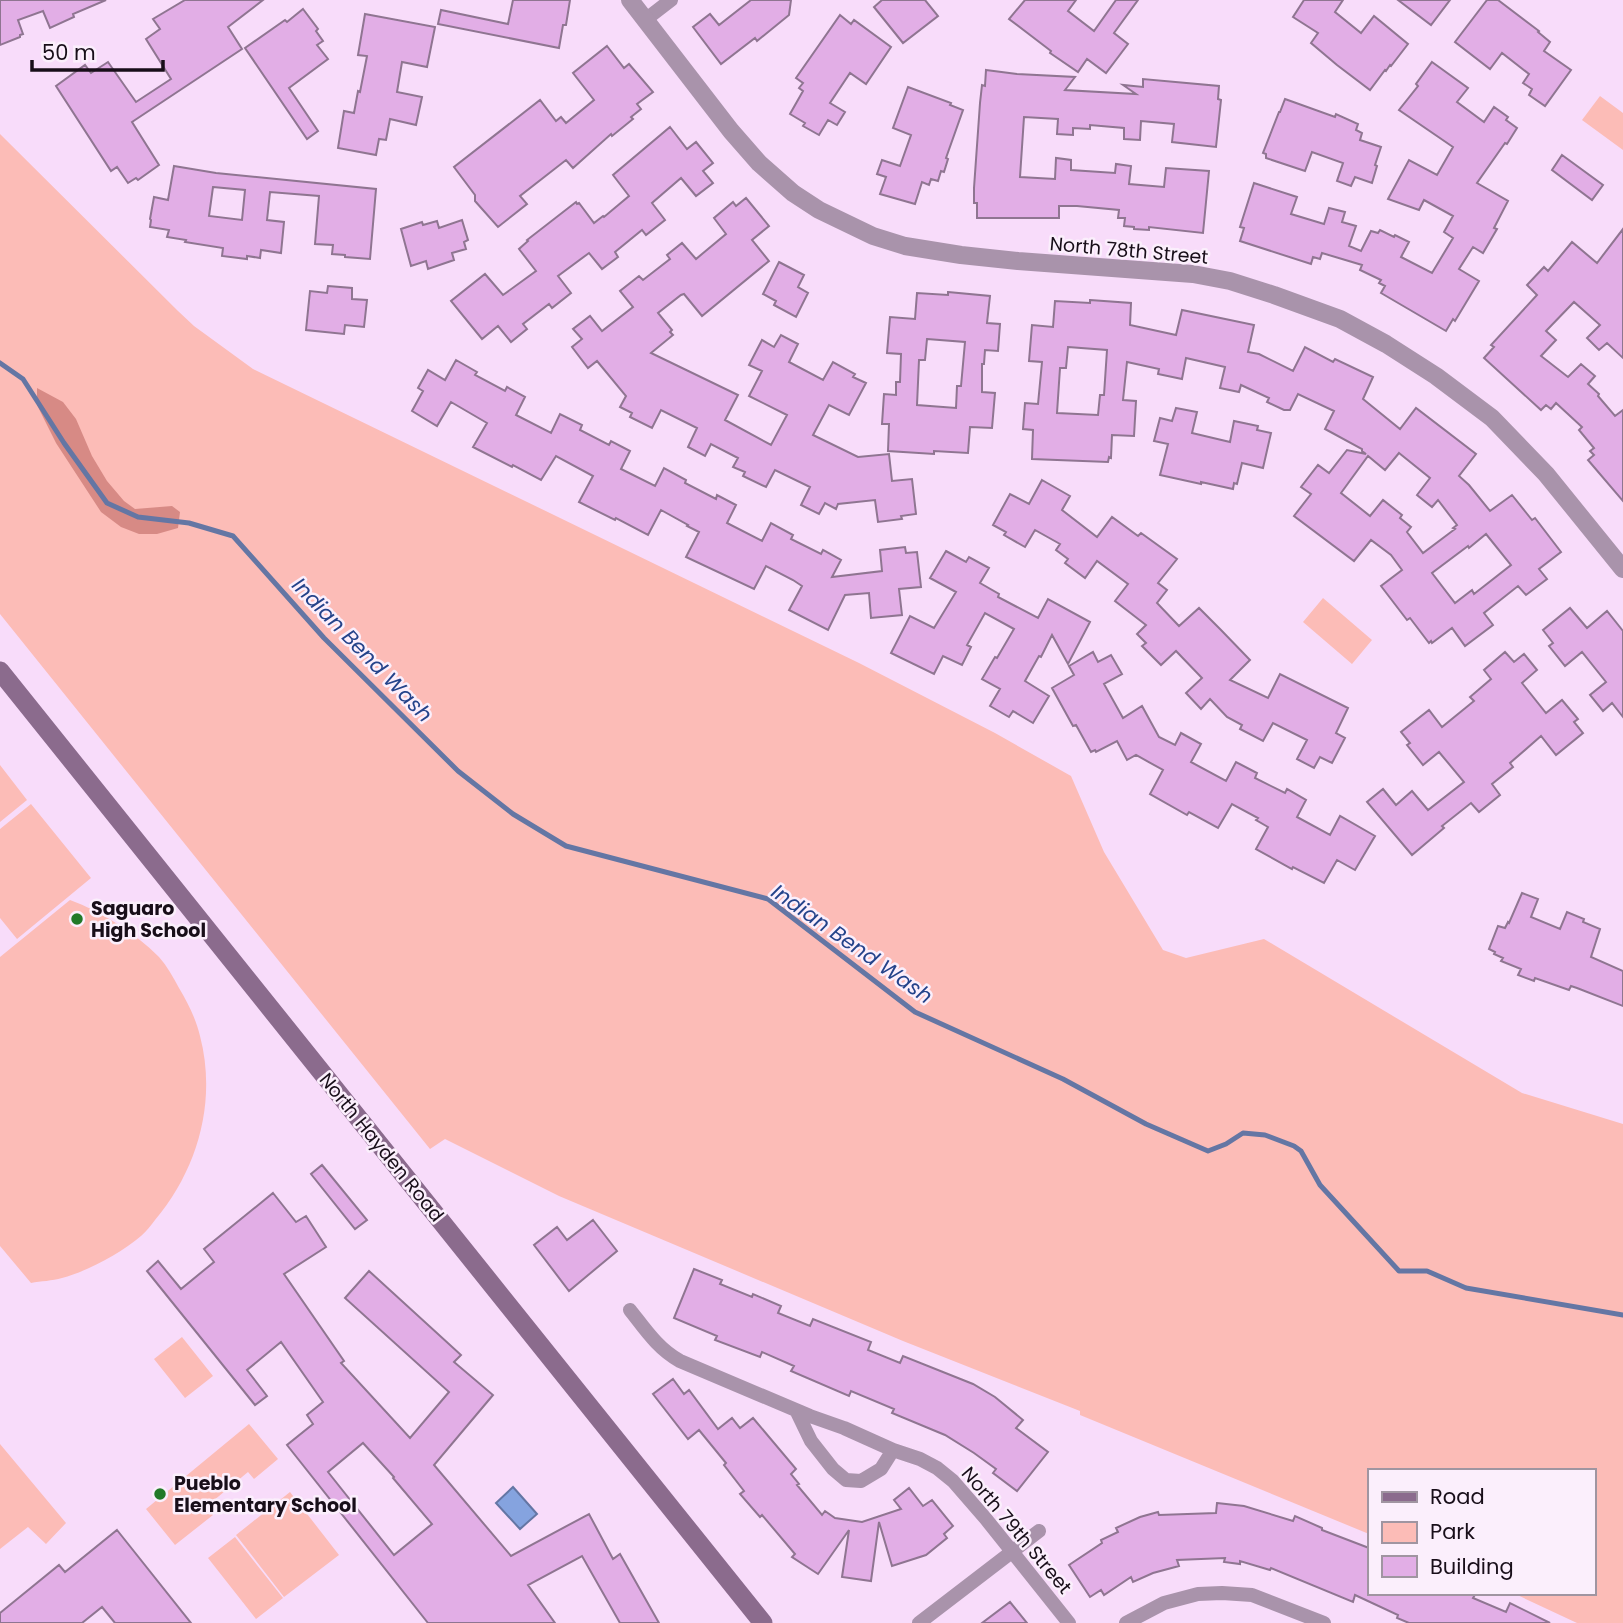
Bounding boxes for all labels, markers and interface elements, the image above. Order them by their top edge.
scale bar [32,28,163,72]
text: 50 m [42,38,96,67]
street label: North 78th Street [1049,230,1209,271]
water label: Indian Bend Wash [286,571,439,728]
water label: Indian Bend Wash [766,877,939,1010]
place label: Saguaro High School [91,895,206,944]
marker: Saguaro High School [69,911,85,927]
street label: North Hayden Road [313,1067,450,1228]
street label: North 79th Street [955,1461,1078,1600]
legend [1368,1469,1595,1595]
place label: Pueblo Elementary School [174,1470,357,1519]
text: Road [1430,1482,1485,1511]
marker: Pueblo Elementary School [152,1486,168,1502]
text: Park [1430,1517,1475,1546]
text: Building [1430,1552,1514,1581]

